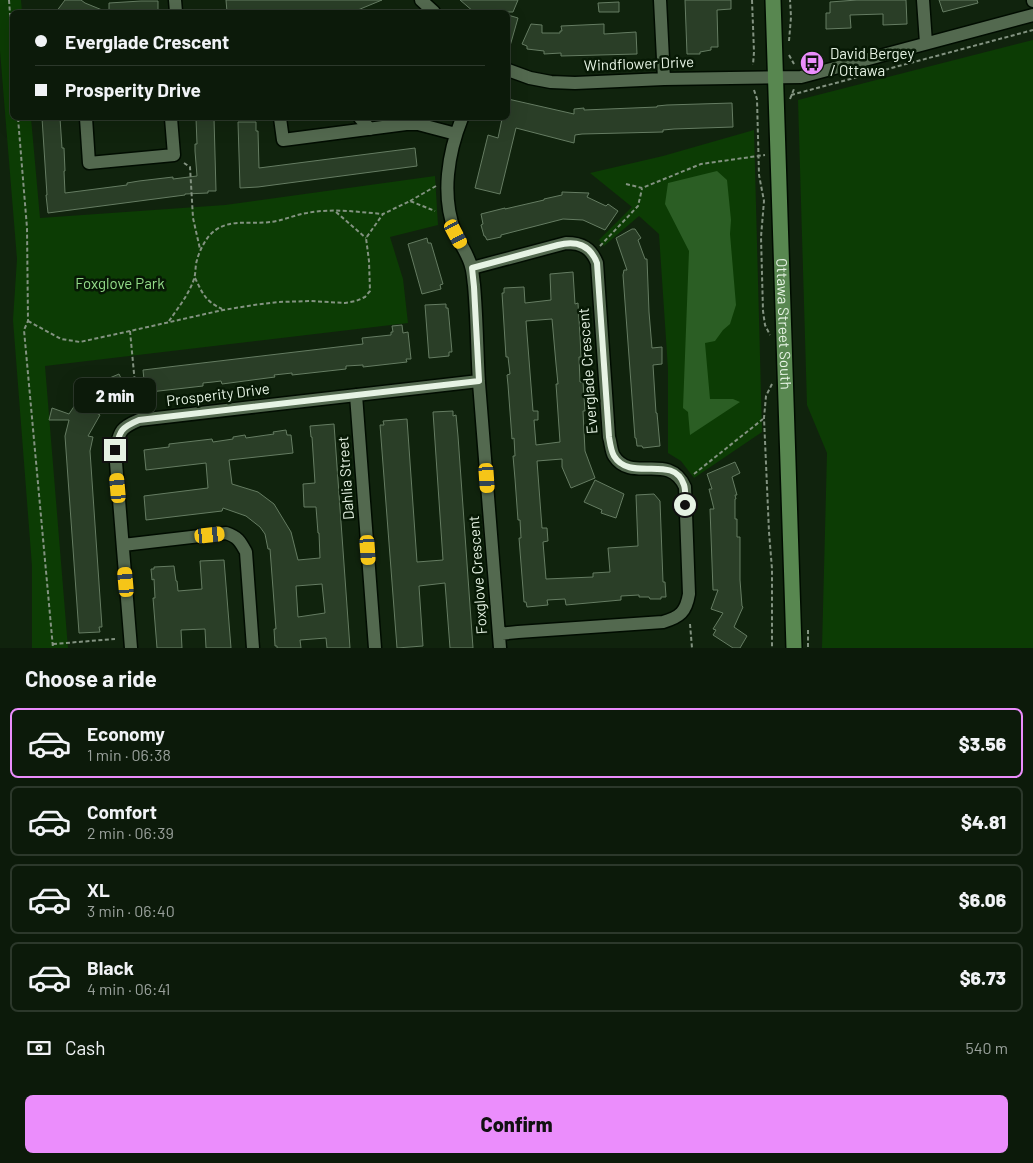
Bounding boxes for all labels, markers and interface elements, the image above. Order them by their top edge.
text: Everglade Crescent [65,30,229,53]
place label: David Bergey / Ottawa [830,44,914,79]
bus stop icon: David Bergey / Ottawa [799,50,825,76]
street label: Windflower Drive [584,52,694,74]
text: Prosperity Drive [65,78,201,101]
car [442,217,469,251]
street label: Ottawa Street South [773,258,796,390]
park label: Foxglove Park [75,274,165,292]
street label: Everglade Crescent [574,307,600,435]
callout: 2 min [74,378,156,412]
street label: Prosperity Drive [165,379,271,409]
text: 2 min [96,386,134,405]
street label: Dahlia Street [333,436,357,521]
route end [104,439,126,461]
car [478,463,495,493]
car [109,472,126,504]
route start [674,494,696,516]
street label: Foxglove Crescent [464,515,490,635]
car [194,526,225,544]
car [359,535,376,565]
car [117,566,134,598]
text: Choose a ride [25,665,157,691]
icon: car [27,721,72,766]
text: Economy [87,722,165,745]
text: $3.56 [959,732,1006,755]
text: 1 min · 06:38 [87,745,171,764]
icon: car [27,799,72,844]
text: Comfort [87,800,157,823]
text: $4.81 [961,810,1006,833]
text: 2 min · 06:39 [87,823,174,842]
icon: car [27,877,72,922]
text: XL [87,878,110,901]
text: $6.06 [959,888,1006,911]
text: 3 min · 06:40 [87,901,175,920]
icon: car [27,955,72,1000]
text: Black [87,956,134,979]
text: $6.73 [960,966,1006,989]
text: 4 min · 06:41 [87,979,170,998]
icon: cash [25,1034,53,1062]
text: Cash [65,1036,106,1059]
text: 540 m [965,1038,1008,1057]
button: Confirm [25,1095,1008,1153]

